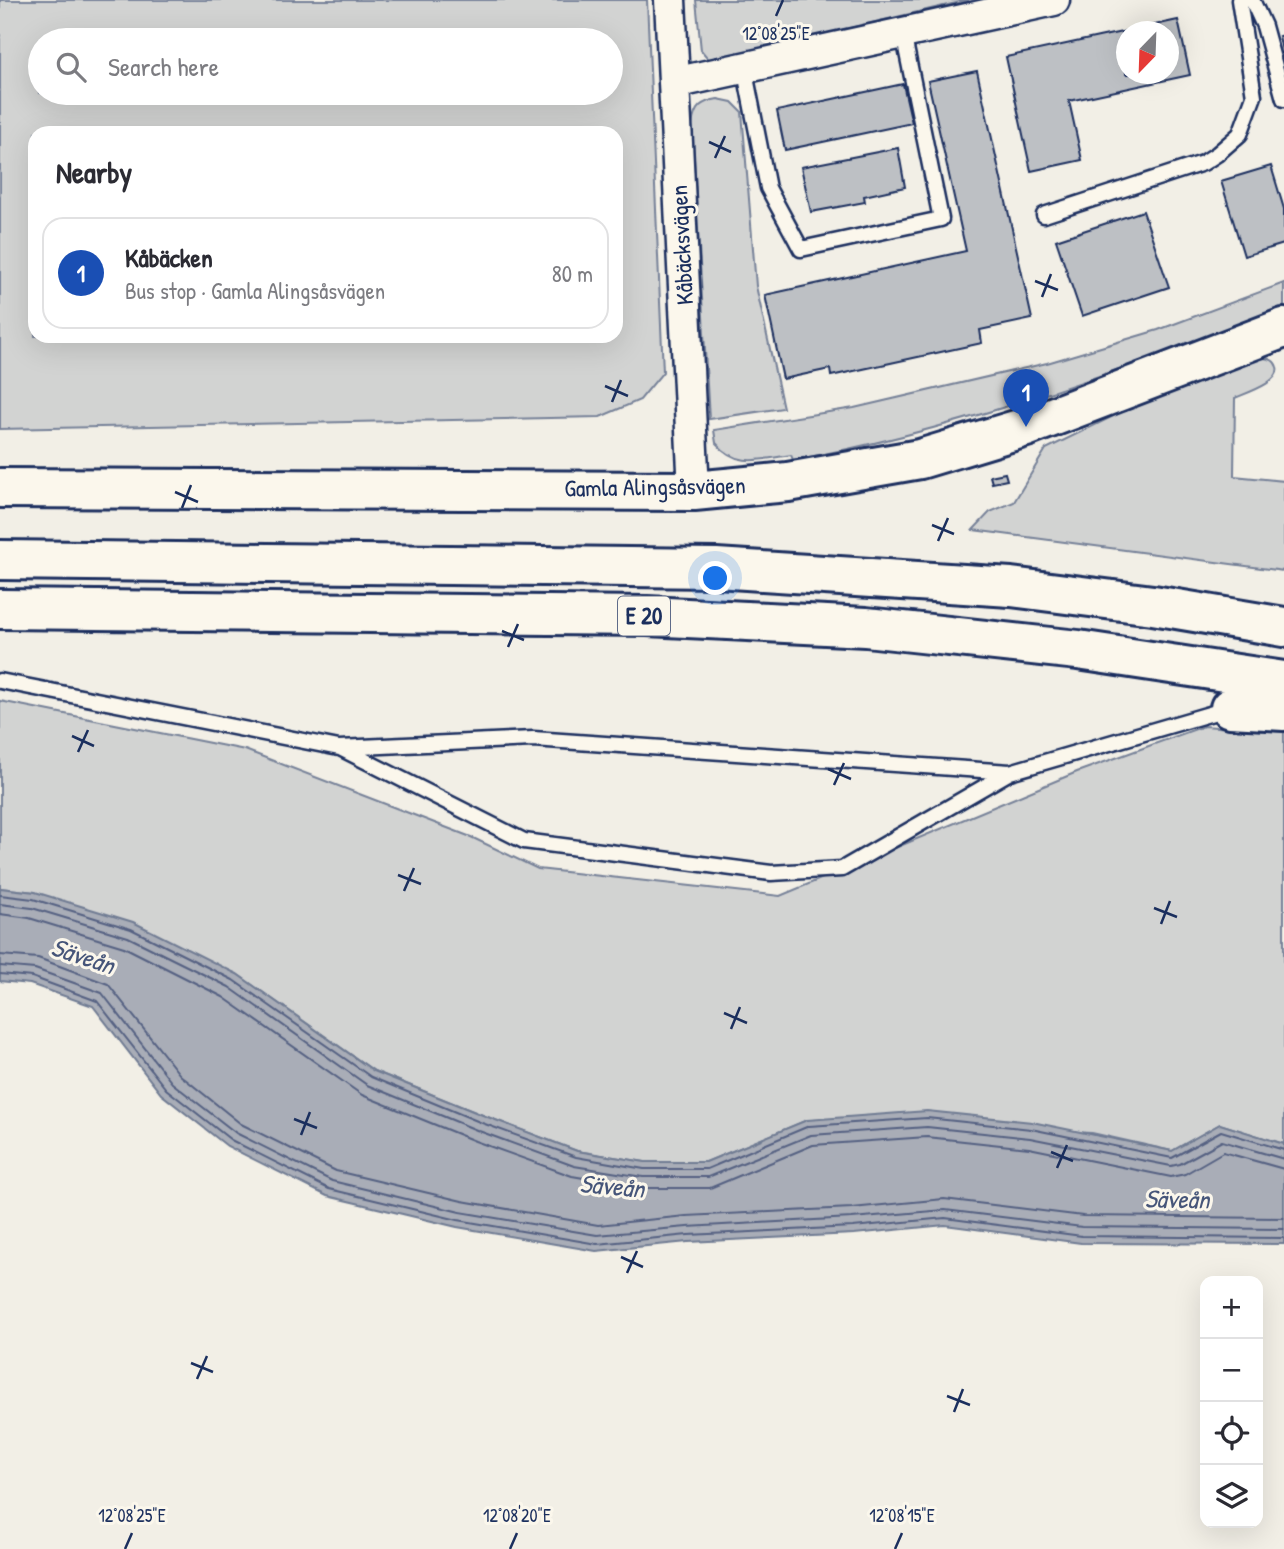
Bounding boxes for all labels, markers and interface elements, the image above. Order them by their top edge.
text: 12°08'25"E [742,21,810,46]
north arrow [1116,21,1179,84]
search box [28,28,623,105]
icon: search [52,48,90,86]
text: Search here [108,49,219,84]
text: Nearby [56,152,132,192]
street label: Kåbäcksvägen [662,184,700,306]
text: Kåbäcken [125,240,213,275]
text: 1 [77,258,85,289]
text: 80 m [552,258,593,289]
text: Bus stop · Gamla Alingsåsvägen [125,275,385,306]
pin: 1 [1003,369,1049,427]
street label: Gamla Alingsåsvägen [564,468,746,504]
your location [698,561,732,595]
road number: E 20 [618,596,670,636]
water label: Säveån [47,929,122,983]
water label: Säveån [578,1165,648,1206]
water label: Säveån [1144,1180,1212,1217]
map controls [1200,1276,1263,1528]
button: + [1200,1276,1263,1339]
button: − [1200,1339,1263,1402]
button: locate [1200,1402,1263,1465]
button: layers [1200,1465,1263,1528]
text: 12°08'25"E [98,1503,166,1528]
text: 12°08'20"E [483,1503,551,1528]
text: 12°08'15"E [869,1503,935,1528]

